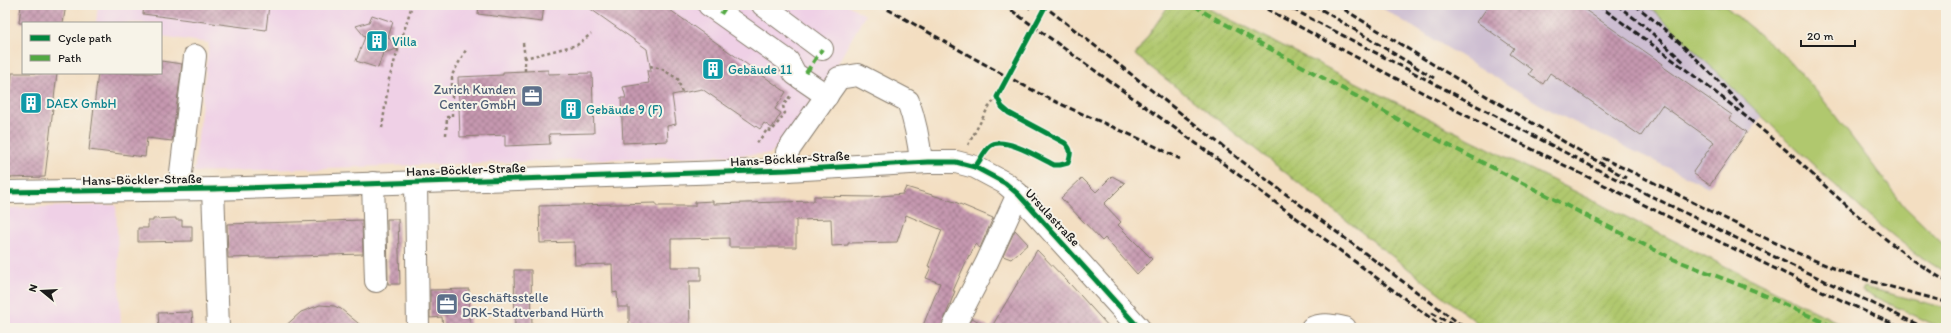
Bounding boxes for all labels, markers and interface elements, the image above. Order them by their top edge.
legend [22,22,162,74]
scale bar [1801,22,1855,48]
building icon: Villa [364,28,390,54]
text: 20 m [1807,29,1834,43]
text: Cycle path [58,31,112,45]
place label: Villa [392,34,417,49]
text: Path [58,51,81,65]
building icon: Gebäude 11 [700,56,726,82]
place label: Gebäude 11 [728,62,792,77]
place label: Zurich Kunden Center GmbH [434,82,517,112]
office icon: Zurich Kunden Center GmbH [519,83,545,109]
building icon: DAEX GmbH [18,90,44,116]
place label: DAEX GmbH [46,96,117,111]
building icon: Gebäude 9 (F) [558,96,584,122]
place label: Gebäude 9 (F) [586,102,663,117]
street label: Hans-Böckler-Straße [730,148,850,169]
street label: Hans-Böckler-Straße [406,160,526,179]
street label: Hans-Böckler-Straße [82,171,202,188]
street label: Ursulastraße [1022,185,1083,249]
north arrow [22,271,62,311]
text: N [26,283,40,294]
place label: Geschäftsstelle DRK-Stadtverband Hürth [462,290,604,320]
office icon: Geschäftsstelle DRK-Stadtverband Hürth [434,291,460,317]

